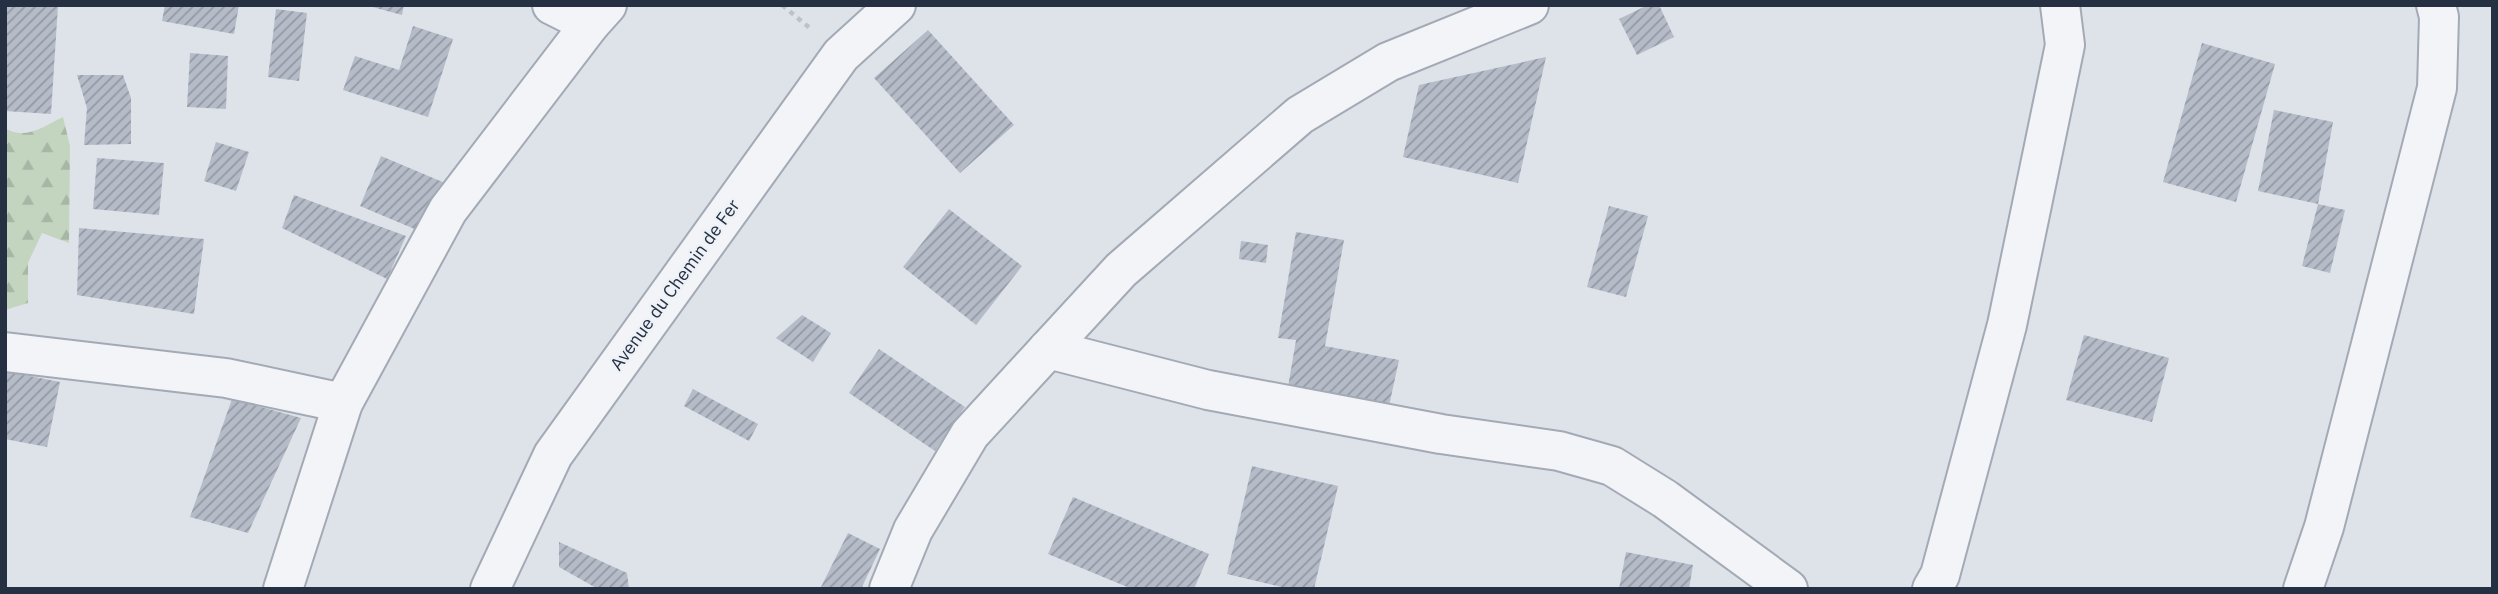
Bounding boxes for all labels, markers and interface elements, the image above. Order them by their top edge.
street label: Avenue du Chemin de Fer [605,194,745,375]

